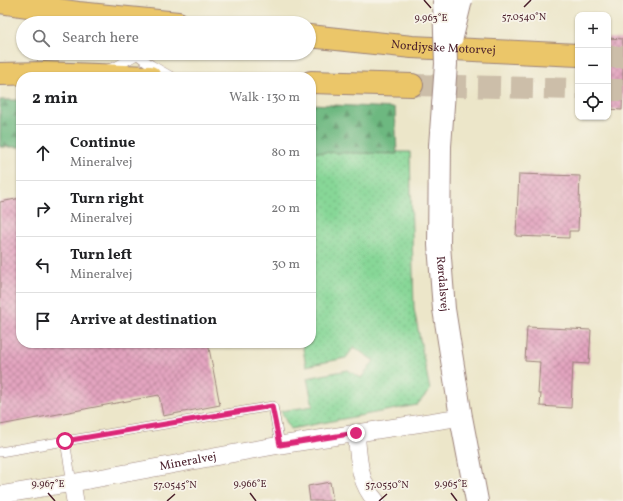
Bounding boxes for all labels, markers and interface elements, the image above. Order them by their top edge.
text: 57.0540°N [502,10,547,24]
text: 9.963°E [415,11,447,25]
map controls [575,12,611,120]
button: + [575,12,611,48]
search box [16,16,316,60]
icon: search [30,27,52,49]
text: Search here [62,28,139,49]
street label: Nordjyske Motorvej [390,37,496,59]
button: − [575,48,611,84]
button: locate [575,84,611,120]
text: 2 min [32,87,78,110]
text: Walk · 130 m [229,89,300,107]
text: Continue [70,133,135,154]
icon: ahead [32,142,54,164]
text: 80 m [271,144,300,162]
text: Mineralvej [70,154,132,172]
text: Turn right [70,189,144,210]
icon: right [32,198,54,220]
text: 20 m [271,200,300,218]
text: Mineralvej [70,210,132,228]
text: Turn left [70,245,132,266]
icon: left [32,254,54,276]
street label: Rørdalsvej [432,255,452,313]
text: 30 m [272,256,300,274]
text: Mineralvej [70,266,132,284]
icon: arrive [32,310,54,332]
text: Arrive at destination [70,310,217,331]
route end [347,424,365,442]
route start [56,432,74,450]
street label: Mineralvej [158,449,218,475]
text: 9.967°E [32,477,64,491]
text: 9.966°E [233,477,267,491]
text: 9.965°E [435,477,467,491]
text: 57.0545°N [153,478,197,492]
text: 57.0550°N [365,478,409,492]

